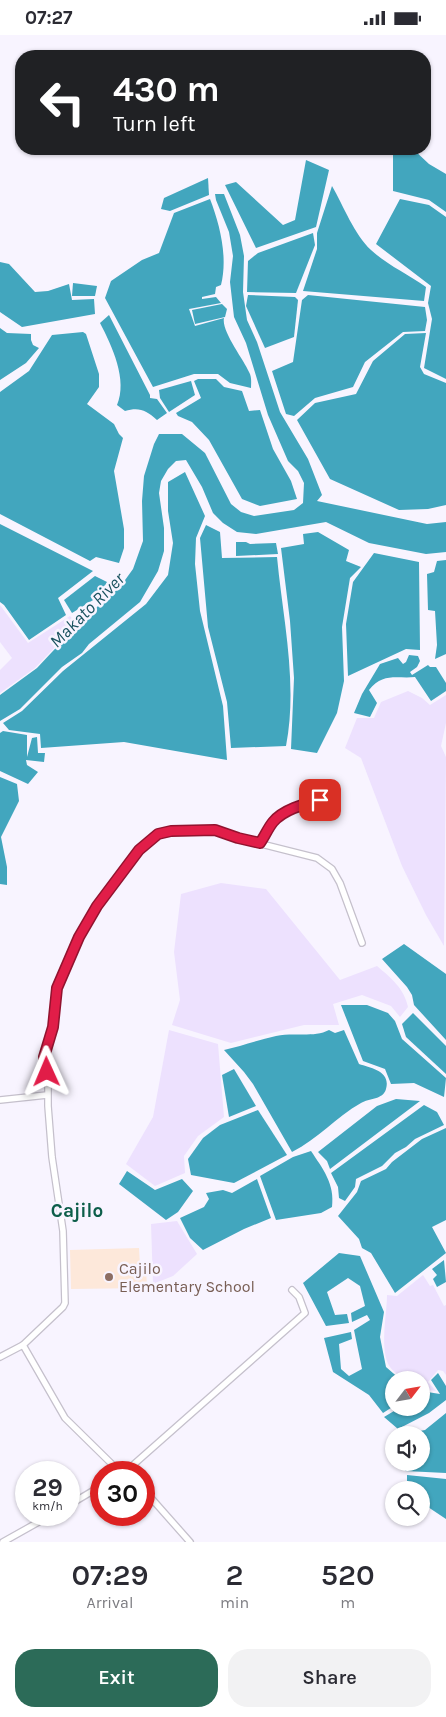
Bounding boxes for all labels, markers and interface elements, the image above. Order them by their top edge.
text: 07:27 [25,7,73,29]
text: 430 m [113,69,220,110]
icon: left [30,70,95,135]
text: Turn left [113,111,196,137]
water label: Makato River [45,567,130,652]
pin [299,779,341,821]
icon: arrive [306,786,334,814]
position arrow [20,1045,72,1097]
district label: Cajilo [51,1200,103,1222]
place label: Cajilo Elementary School [119,1259,255,1296]
marker: Cajilo Elementary School [103,1271,115,1283]
north arrow [385,1371,430,1416]
map controls [385,1371,430,1526]
button: sound [385,1426,430,1471]
speed limit sign: 30 [90,1461,155,1526]
text: 29 [32,1473,63,1502]
button: search [385,1481,430,1526]
text: km/h [32,1499,63,1513]
text: 07:29 [71,1557,149,1593]
text: 2 [226,1557,244,1593]
text: 520 [321,1557,375,1593]
text: Arrival [87,1593,133,1612]
text: min [220,1593,249,1612]
text: m [340,1593,355,1612]
button: Exit [15,1649,218,1707]
button: Share [228,1649,431,1707]

